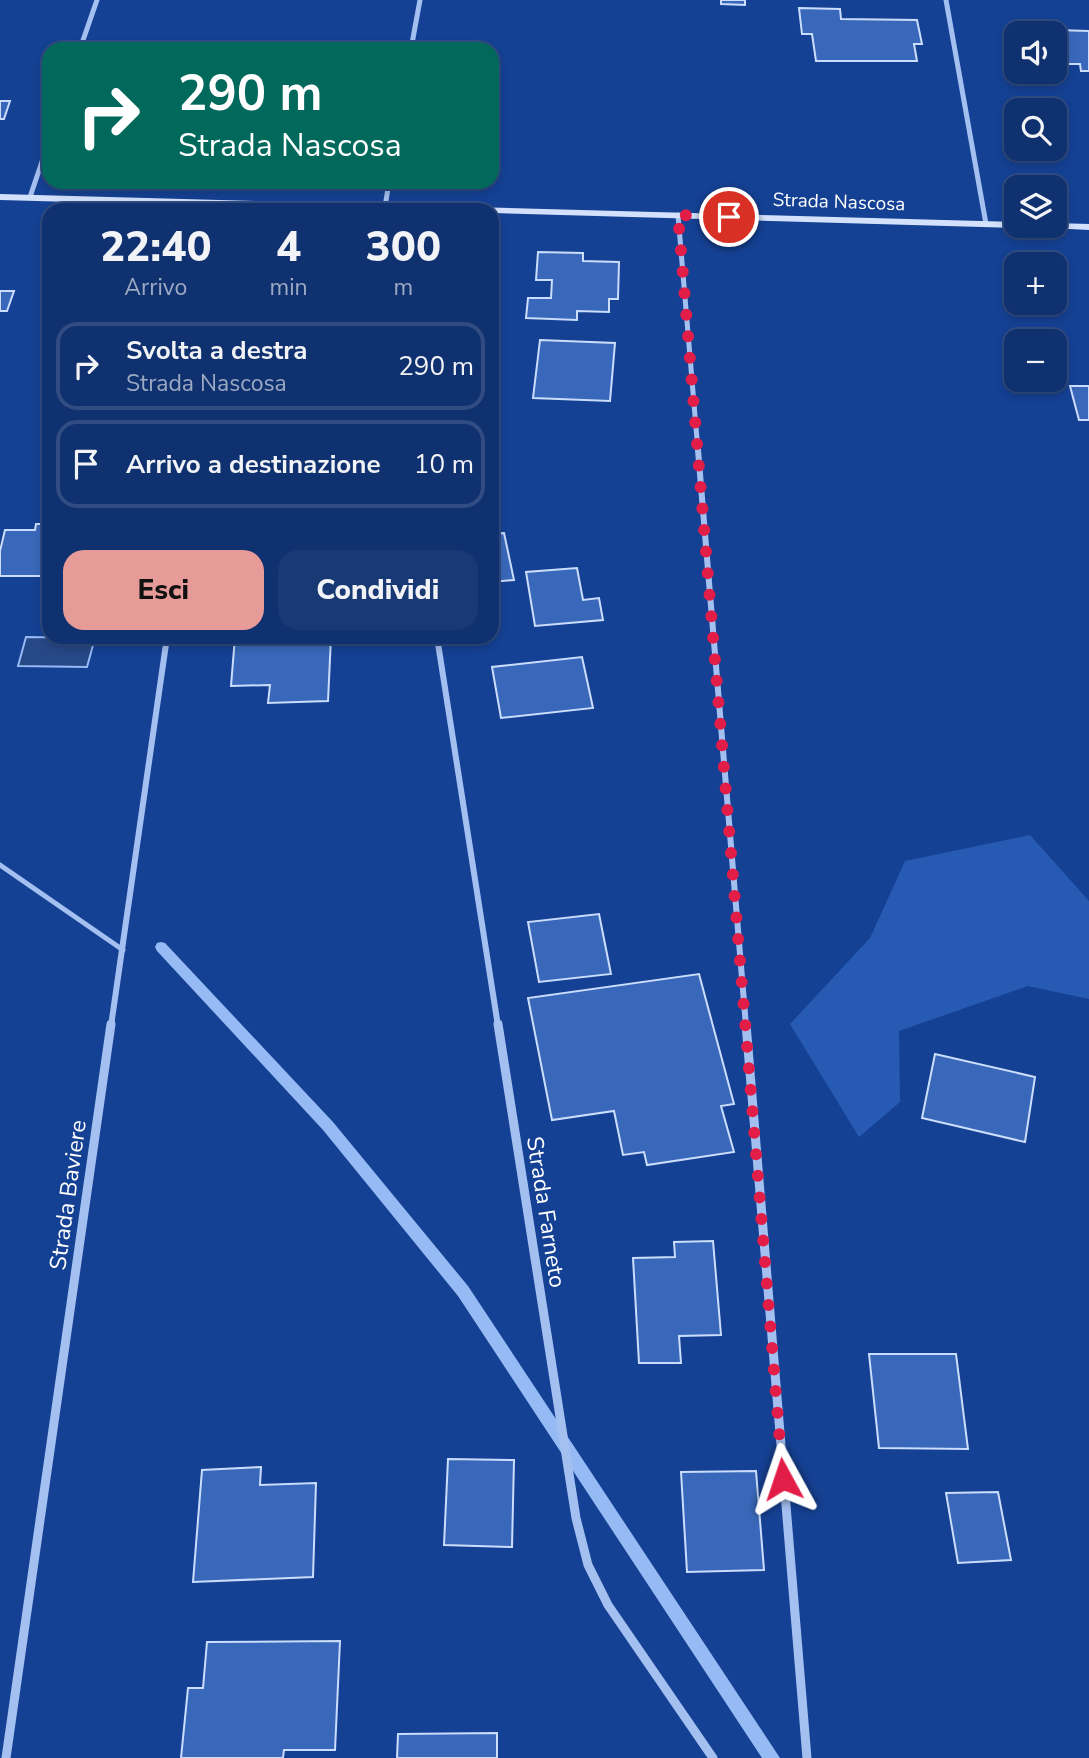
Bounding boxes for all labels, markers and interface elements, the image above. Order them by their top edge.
map controls [1004,21,1067,392]
button: sound [1004,21,1067,84]
text: 290 m [178,60,322,127]
icon: right [63,70,154,161]
button: search [1004,98,1067,161]
text: Strada Nascosa [178,124,402,167]
button: layers [1004,175,1067,238]
pin [699,187,759,247]
street label: Strada Nascosa [772,187,906,217]
icon: arrive [710,198,748,236]
text: 22:40 [100,219,212,276]
text: 4 [276,219,301,276]
text: 300 [366,219,441,276]
button: + [1004,252,1067,315]
text: Arrivo [124,272,187,303]
text: min [270,272,308,303]
text: m [393,272,413,303]
button: − [1004,329,1067,392]
text: Svolta a destra [126,333,308,368]
icon: right [67,347,105,385]
text: 290 m [398,349,474,384]
text: Strada Nascosa [126,368,287,399]
icon: arrive [67,445,105,483]
text: Arrivo a destinazione [126,447,381,482]
text: 10 m [414,447,474,482]
button: Esci [63,550,264,630]
button: Condividi [278,550,478,630]
street label: Strada Baviere [42,1118,94,1272]
street label: Strada Farneto [519,1134,573,1290]
position arrow [746,1442,820,1516]

